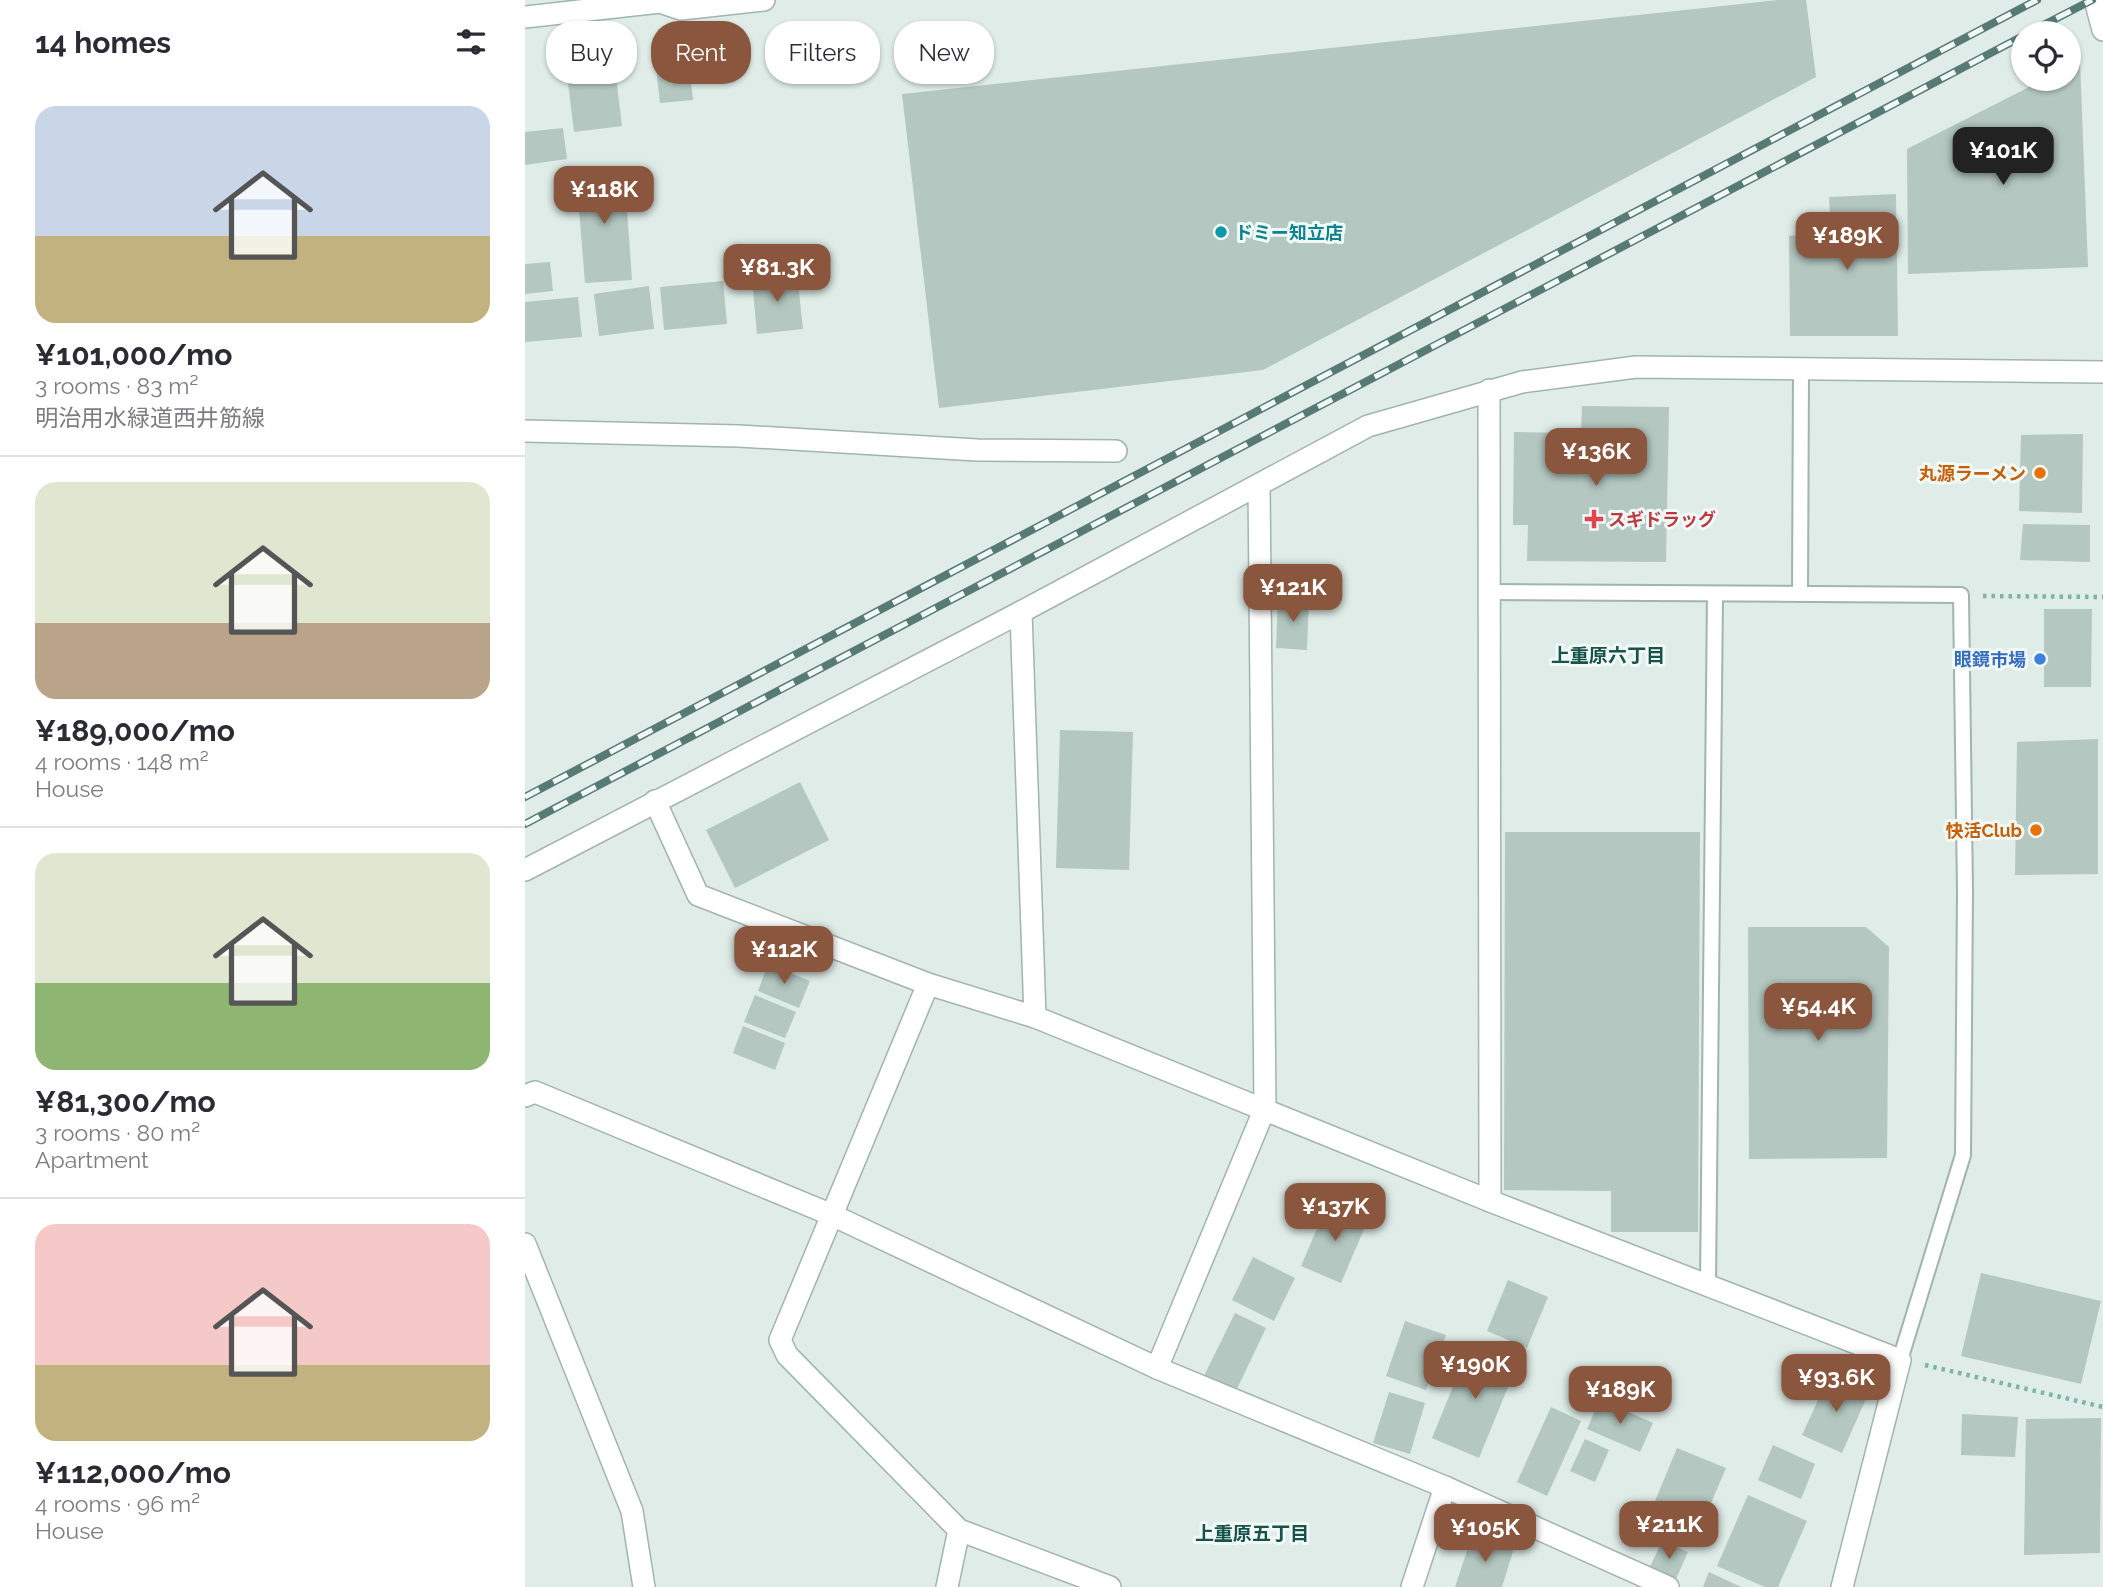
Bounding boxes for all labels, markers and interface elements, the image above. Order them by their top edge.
chip: Buy [546,21,637,84]
chip: Rent [651,21,751,84]
chip: Filters [765,21,880,84]
chip: New [894,21,994,84]
map controls [2011,21,2081,91]
button: locate [2011,21,2081,91]
icon: filters [452,23,490,61]
text: 14 homes [35,25,171,60]
pin: ¥101K [1954,128,2052,187]
text: ¥101K [1969,136,2037,163]
icon: home [200,152,326,278]
pin: ¥118K [555,166,653,226]
text: ¥118K [570,175,638,202]
pin: ¥189K [1798,212,1896,272]
text: ¥189K [1812,221,1882,248]
place label: ドミー知立店 [1235,222,1343,243]
marker: ドミー知立店 [1213,224,1229,240]
pin: ¥81.3K [720,244,834,304]
text: ¥81.3K [739,253,815,280]
text: ¥101,000/mo [35,337,232,372]
text: 3 rooms · 83 m² [35,372,198,399]
text: 明治用水緑道西井筋線 [35,404,265,431]
pin: ¥136K [1547,428,1645,488]
text: ¥136K [1561,437,1631,464]
place label: 丸源ラーメン [1919,463,2026,484]
marker: 丸源ラーメン [2032,465,2048,481]
place label: スギドラッグ [1608,509,1716,530]
marker: スギドラッグ [1586,511,1602,527]
icon: home [200,527,326,653]
pin: ¥121K [1244,564,1342,624]
text: ¥121K [1259,573,1327,600]
district label: 上重原六丁目 [1551,644,1665,666]
place label: 眼鏡市場 [1954,649,2026,670]
marker: 眼鏡市場 [2032,651,2048,667]
text: ¥189,000/mo [35,713,235,748]
text: 4 rooms · 148 m² [35,748,209,775]
text: House [35,775,104,802]
place label: 快活Club [1945,820,2022,841]
marker: 快活Club [2028,822,2044,838]
icon: home [200,898,326,1024]
pin: ¥112K [735,926,833,986]
text: ¥112K [750,935,818,962]
pin: ¥54.4K [1761,984,1875,1043]
text: ¥54.4K [1780,992,1856,1019]
text: ¥81,300/mo [35,1084,216,1119]
text: 3 rooms · 80 m² [35,1119,200,1146]
text: Apartment [35,1146,149,1173]
pin: ¥137K [1286,1184,1384,1243]
text: ¥137K [1301,1192,1369,1219]
icon: home [200,1269,326,1395]
pin: ¥190K [1426,1342,1524,1401]
text: ¥190K [1440,1350,1510,1377]
pin: ¥93.6K [1779,1354,1893,1414]
text: ¥93.6K [1797,1363,1875,1390]
pin: ¥189K [1571,1366,1669,1426]
text: ¥189K [1585,1375,1655,1402]
text: ¥112,000/mo [35,1455,231,1490]
text: 4 rooms · 96 m² [35,1490,200,1517]
pin: ¥211K [1620,1502,1718,1561]
pin: ¥105K [1436,1504,1534,1564]
text: ¥211K [1635,1510,1703,1537]
text: ¥105K [1450,1513,1520,1540]
text: House [35,1517,104,1544]
district label: 上重原五丁目 [1195,1522,1309,1544]

